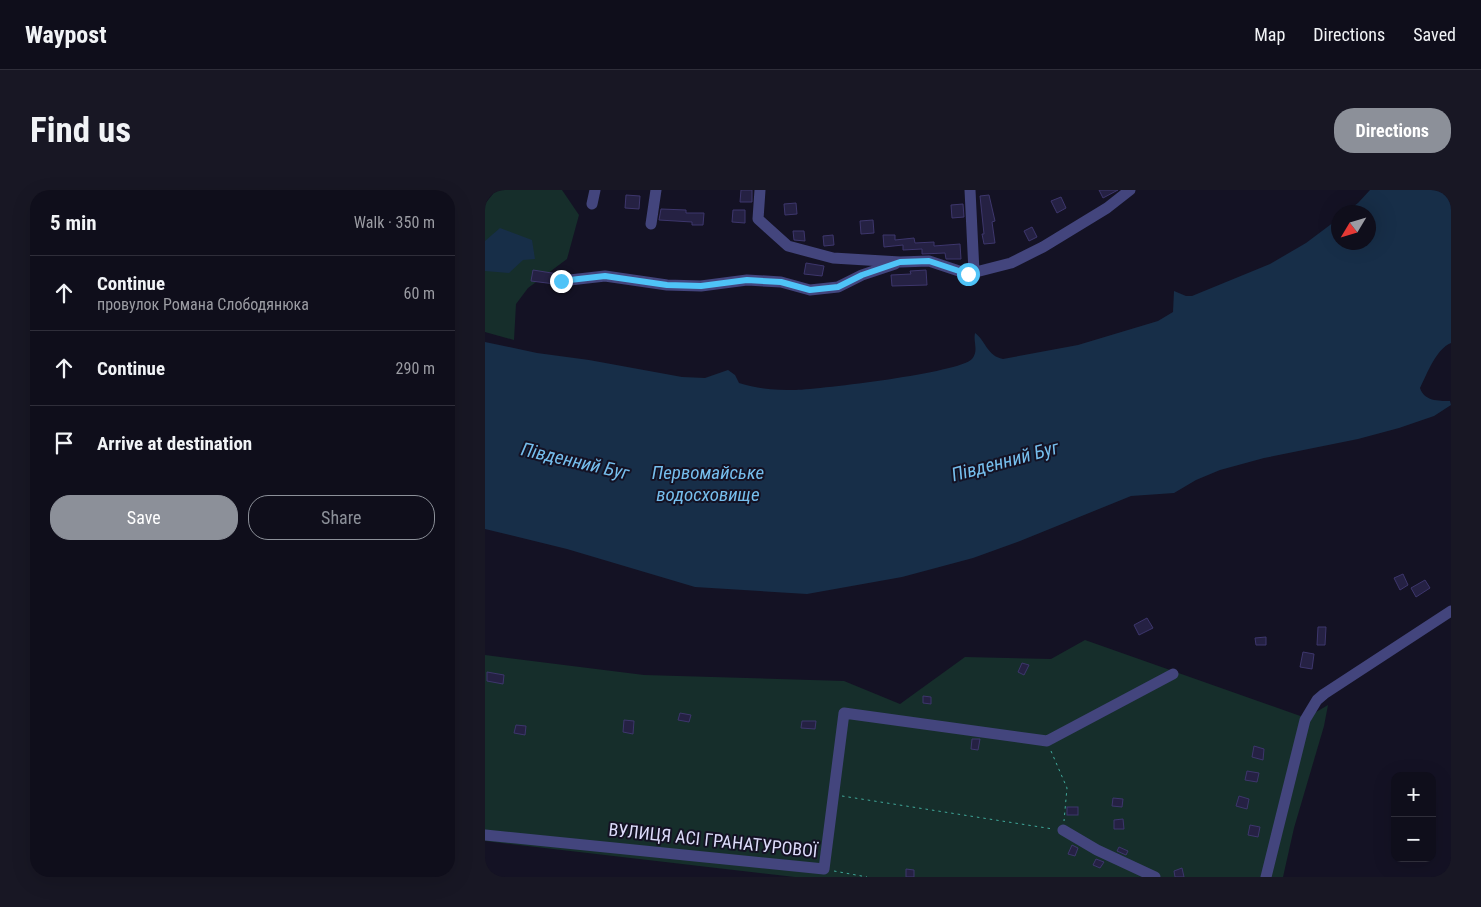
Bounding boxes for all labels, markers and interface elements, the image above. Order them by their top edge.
text: Waypost [25,21,107,49]
text: Map [1254,24,1285,45]
text: Directions [1313,24,1385,45]
text: Saved [1413,24,1456,45]
button: Directions [1334,108,1451,153]
text: Find us [30,110,131,151]
north arrow [1331,205,1376,250]
text: 5 min [50,211,97,235]
text: Walk · 350 m [354,213,435,232]
route start [957,263,980,286]
route end [550,270,573,293]
text: Continue [97,272,165,295]
icon: ahead [50,279,78,307]
text: 60 m [403,284,435,303]
text: провулок Романа Слободянюка [97,295,309,314]
icon: ahead [50,354,78,382]
text: Continue [97,357,165,380]
text: 290 m [396,359,435,378]
icon: arrive [50,429,78,457]
text: Arrive at destination [97,432,252,455]
water label: Південний Буг [949,435,1062,486]
water label: Південний Буг [519,437,632,485]
water label: Первомайське водосховище [652,461,764,506]
button: Save [50,495,238,540]
button: Share [248,495,435,540]
map controls [1391,772,1436,862]
button: + [1391,772,1436,817]
button: − [1391,817,1436,862]
street label: ВУЛИЦЯ АСІ ГРАНАТУРОВОЇ [608,819,820,862]

